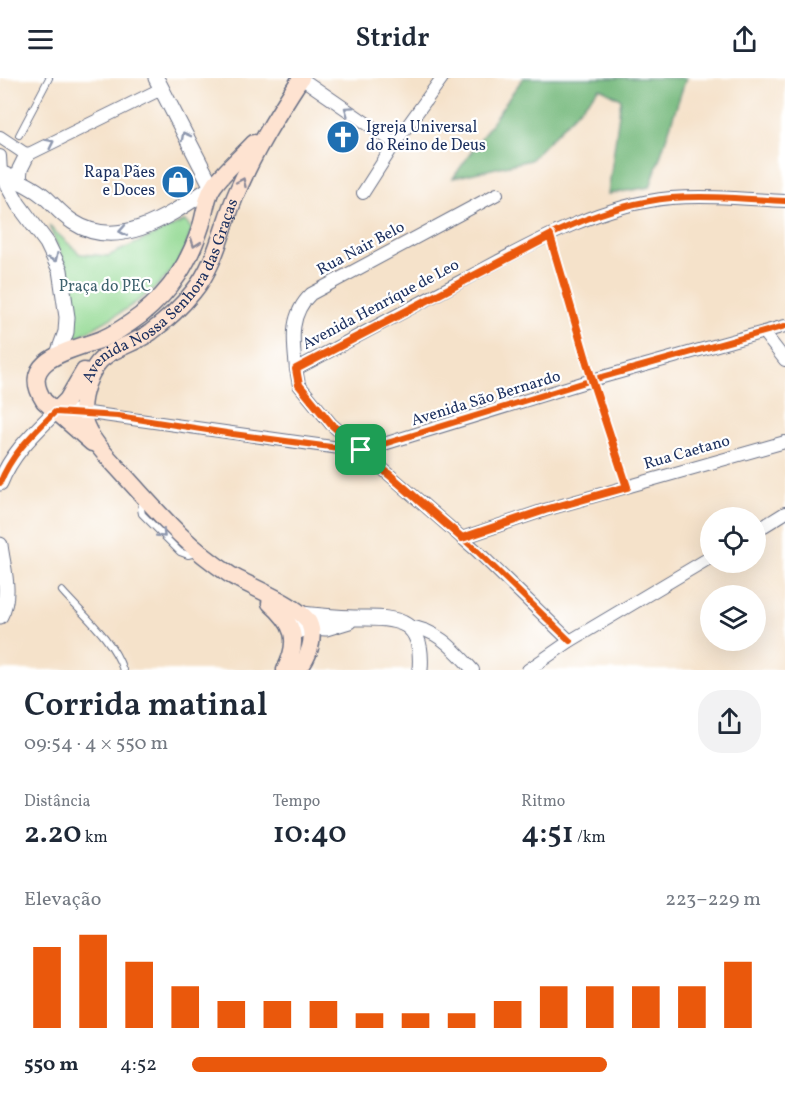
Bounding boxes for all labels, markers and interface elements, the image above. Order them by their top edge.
text: Stridr [355,20,430,58]
icon: menu [24,23,57,56]
icon: share [728,23,761,56]
one-way arrow [344,106,354,118]
place label: Igreja Universal do Reino de Deus [366,117,486,157]
church icon: Igreja Universal do Reino de Deus [325,119,361,155]
one-way arrow [181,131,192,142]
one-way arrow [44,139,55,151]
place label: Rapa Pães e Doces [84,162,155,202]
shop icon: Rapa Pães e Doces [160,164,196,200]
one-way arrow [234,177,246,188]
street label: Avenida Nossa Senhora das Graças [78,195,244,387]
street label: Rua Nair Belo [313,217,409,281]
one-way arrow [118,225,128,237]
one-way arrow [190,237,203,248]
one-way arrow [47,252,59,263]
street label: Avenida Henríque de Leo [299,254,463,356]
park label: Praça do PEC [59,276,151,298]
street label: Avenida São Bernardo [409,366,563,432]
pin [335,424,386,475]
street label: Rua Caetano [641,430,733,476]
icon: arrive [344,433,377,466]
map controls [700,507,766,651]
button: locate [700,507,766,573]
one-way arrow [155,527,166,537]
button: layers [700,585,766,651]
text: Corrida matinal [24,684,268,730]
button: share [698,690,761,753]
text: 09:54 · 4 × 550 m [24,730,168,758]
text: Distância [24,791,90,813]
text: Tempo [273,791,320,813]
text: Ritmo [521,791,565,813]
text: 2.20 [24,813,82,855]
text: 10:40 [273,813,347,855]
text: 4:51 [521,813,574,855]
text: km [82,827,108,849]
text: /km [574,827,606,849]
text: Elevação [24,886,101,914]
text: 223–229 m [665,886,761,914]
text: 550 m [24,1051,79,1079]
text: 4:52 [120,1051,157,1079]

